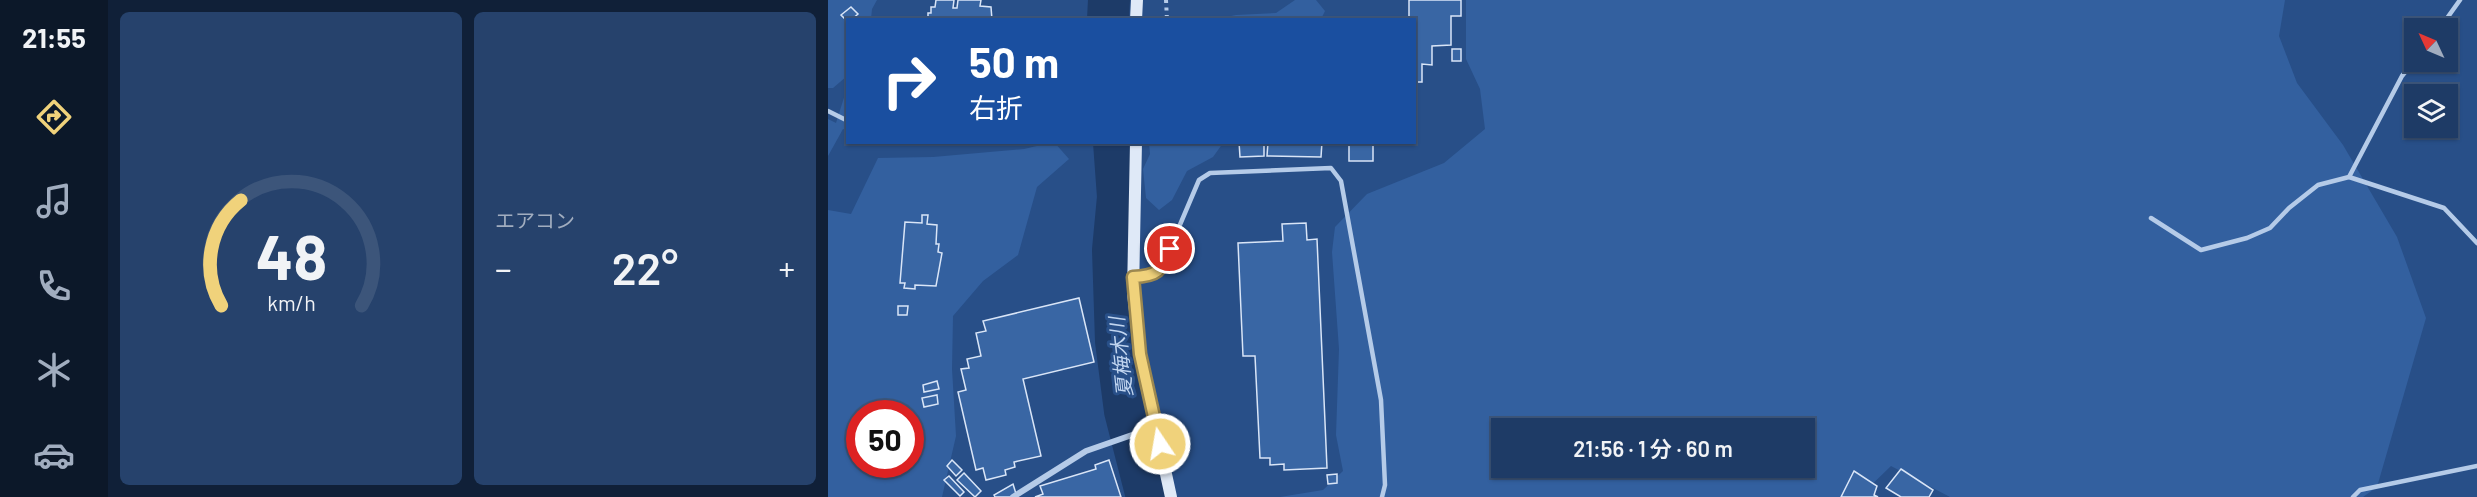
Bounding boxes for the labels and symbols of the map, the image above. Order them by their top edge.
north arrow [2404,18,2458,72]
pin [1144,223,1195,274]
water label: 夏梅木川 [1104,314,1136,398]
speed limit sign: 50 [846,400,924,478]
position arrow [1128,412,1192,476]

